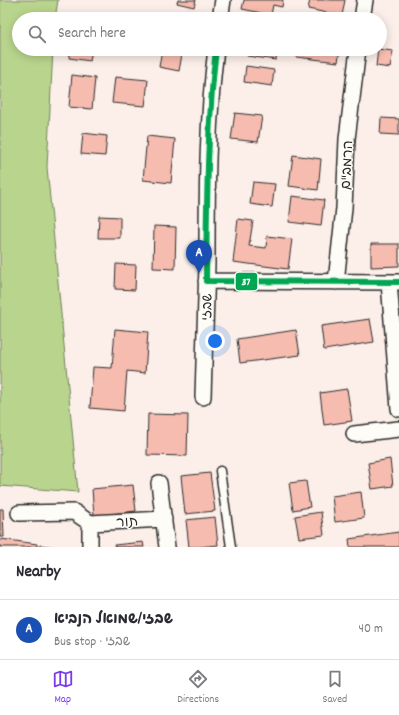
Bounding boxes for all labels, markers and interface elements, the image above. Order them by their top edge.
search box [12,12,387,56]
icon: search [26,23,48,45]
text: Search here [58,23,126,45]
street label: הרמב"ם [337,140,359,190]
pin: A [186,240,212,273]
line badge: 37 [235,272,258,291]
text: 37 [241,275,251,291]
street label: שבזי [198,293,218,321]
your location [205,331,225,351]
street label: תור [116,512,139,534]
text: Nearby [16,561,60,585]
text: שבזי/שמואל הנביא [54,609,173,631]
text: A [25,620,33,639]
text: 40 m [359,620,383,639]
text: Bus stop · שבזי [54,633,130,652]
tab: Map [52,668,74,708]
tab: Directions [177,668,219,708]
tab: Saved [323,668,347,708]

